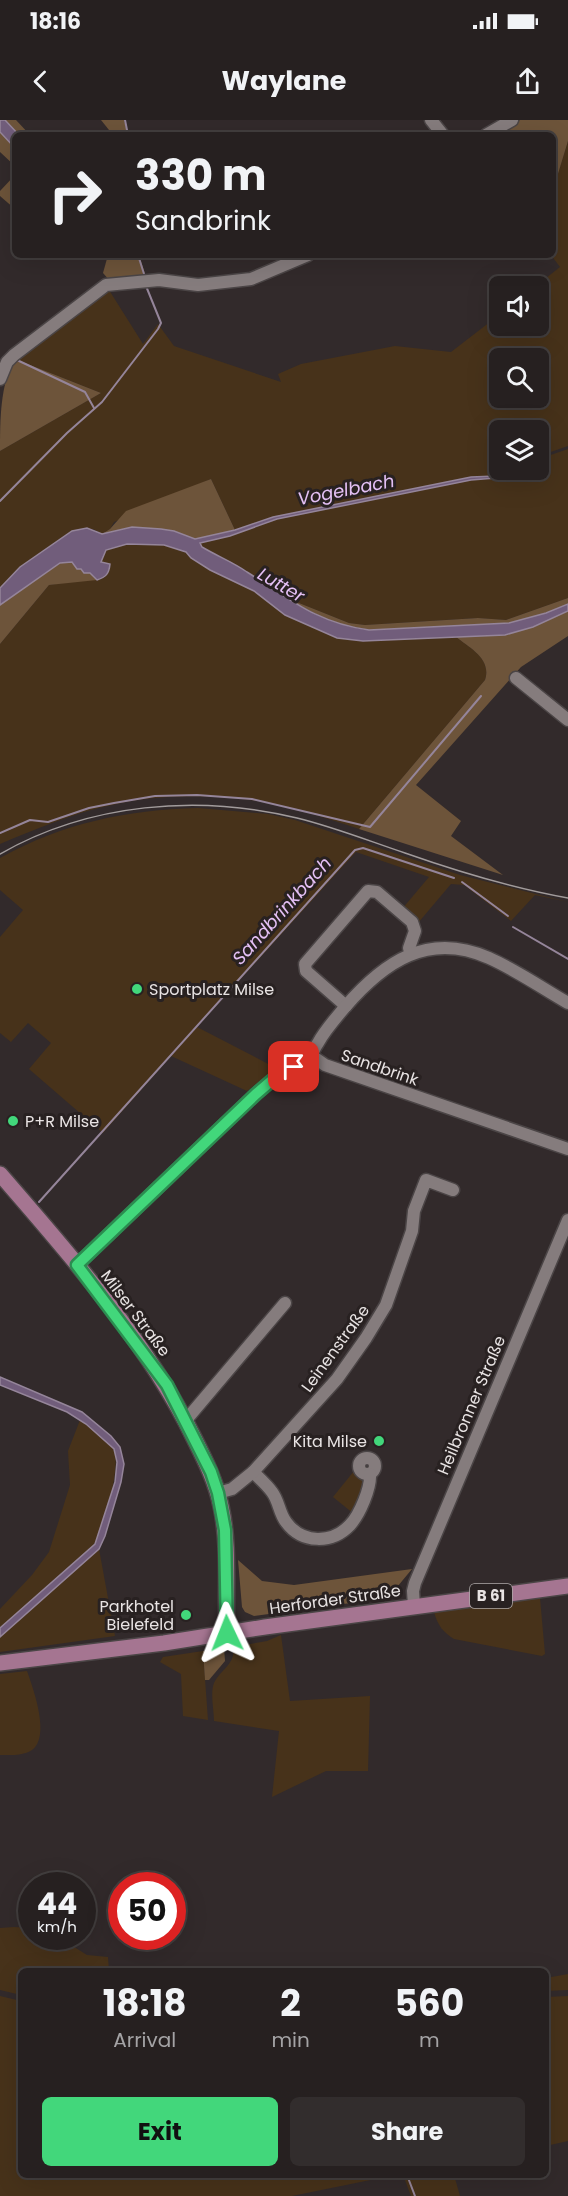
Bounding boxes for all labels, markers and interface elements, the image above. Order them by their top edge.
text: 18:16 [30,6,81,37]
text: Waylane [222,62,346,99]
icon: back [24,65,57,98]
icon: share [511,65,544,98]
text: 330 m [135,146,267,205]
icon: right [36,156,114,234]
text: Sandbrink [135,202,271,239]
map controls [489,276,549,480]
button: sound [489,276,549,336]
button: search [489,348,549,408]
button: layers [489,420,549,480]
water label: Vogelbach [295,468,397,511]
water label: Lutter [253,561,310,609]
water label: Sandbrinkbach [226,851,337,970]
place label: Sportplatz Milse [149,978,274,1001]
marker: Sportplatz Milse [130,982,144,996]
pin [268,1041,319,1092]
street label: Sandbrink [338,1044,422,1092]
icon: arrive [277,1050,310,1083]
place label: P+R Milse [25,1110,99,1133]
marker: P+R Milse [6,1114,20,1128]
street label: Milser Straße [95,1265,176,1361]
street label: Leinenstraße [296,1300,375,1397]
street label: Heilbronner Straße [432,1332,511,1478]
place label: Kita Milse [293,1430,367,1453]
marker: Kita Milse [372,1434,386,1448]
street label: Herforder Straße [268,1579,402,1620]
road number: B 61 [470,1584,512,1608]
place label: Parkhotel Bielefeld [100,1595,174,1636]
position arrow [195,1601,259,1665]
marker: Parkhotel Bielefeld [179,1608,193,1622]
speed limit sign: 50 [108,1872,186,1950]
text: 44 [37,1882,77,1925]
text: km/h [37,1916,77,1937]
text: 18:18 [103,1978,187,2029]
text: 2 [280,1978,301,2029]
text: 560 [394,1978,464,2029]
text: Arrival [113,2026,176,2054]
text: min [271,2026,310,2054]
text: m [419,2026,440,2054]
button: Exit [42,2097,278,2166]
button: Share [290,2097,525,2166]

